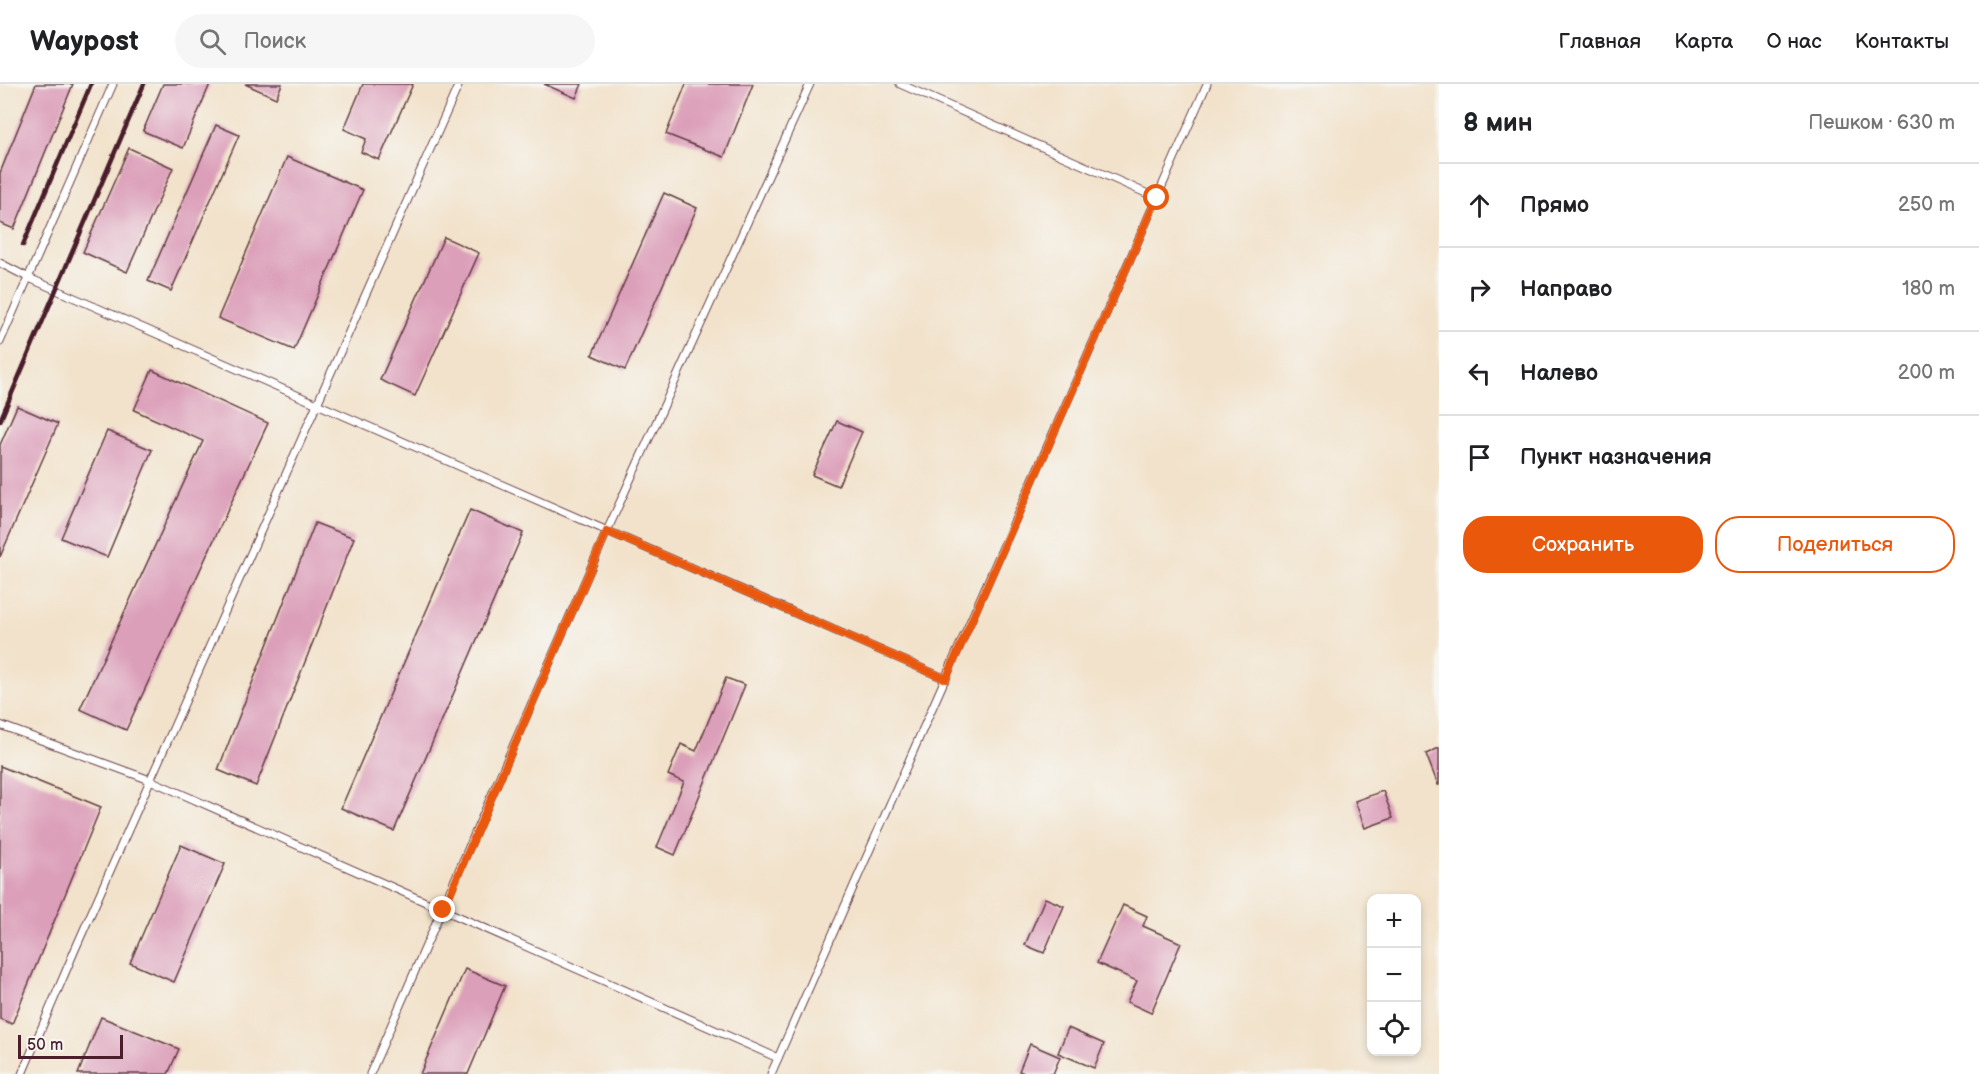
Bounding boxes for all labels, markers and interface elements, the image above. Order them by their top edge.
search box [175,14,595,68]
text: Waypost [30,25,139,58]
icon: search [196,25,229,58]
text: Поиск [244,28,306,55]
text: Главная [1558,29,1641,54]
text: Карта [1674,29,1733,54]
text: О нас [1766,29,1822,54]
text: Контакты [1855,29,1949,54]
text: 8 мин [1463,108,1533,139]
text: Пешком · 630 m [1808,111,1955,135]
route start [1143,184,1169,210]
icon: ahead [1463,189,1496,222]
text: Прямо [1520,192,1589,219]
text: 250 m [1898,193,1955,217]
icon: right [1463,273,1496,306]
text: Направо [1520,276,1612,303]
text: 180 m [1902,277,1955,301]
icon: left [1463,357,1496,390]
text: Налево [1520,360,1598,387]
text: 200 m [1898,361,1955,385]
icon: arrive [1463,441,1496,474]
text: Пункт назначения [1520,444,1712,471]
button: Сохранить [1463,516,1703,573]
button: Поделиться [1715,516,1955,573]
map controls [1367,894,1421,1056]
button: + [1367,894,1421,948]
route end [429,896,455,922]
button: − [1367,948,1421,1002]
button: locate [1367,1002,1421,1056]
scale bar [18,1032,123,1060]
text: 50 m [27,1036,63,1055]

